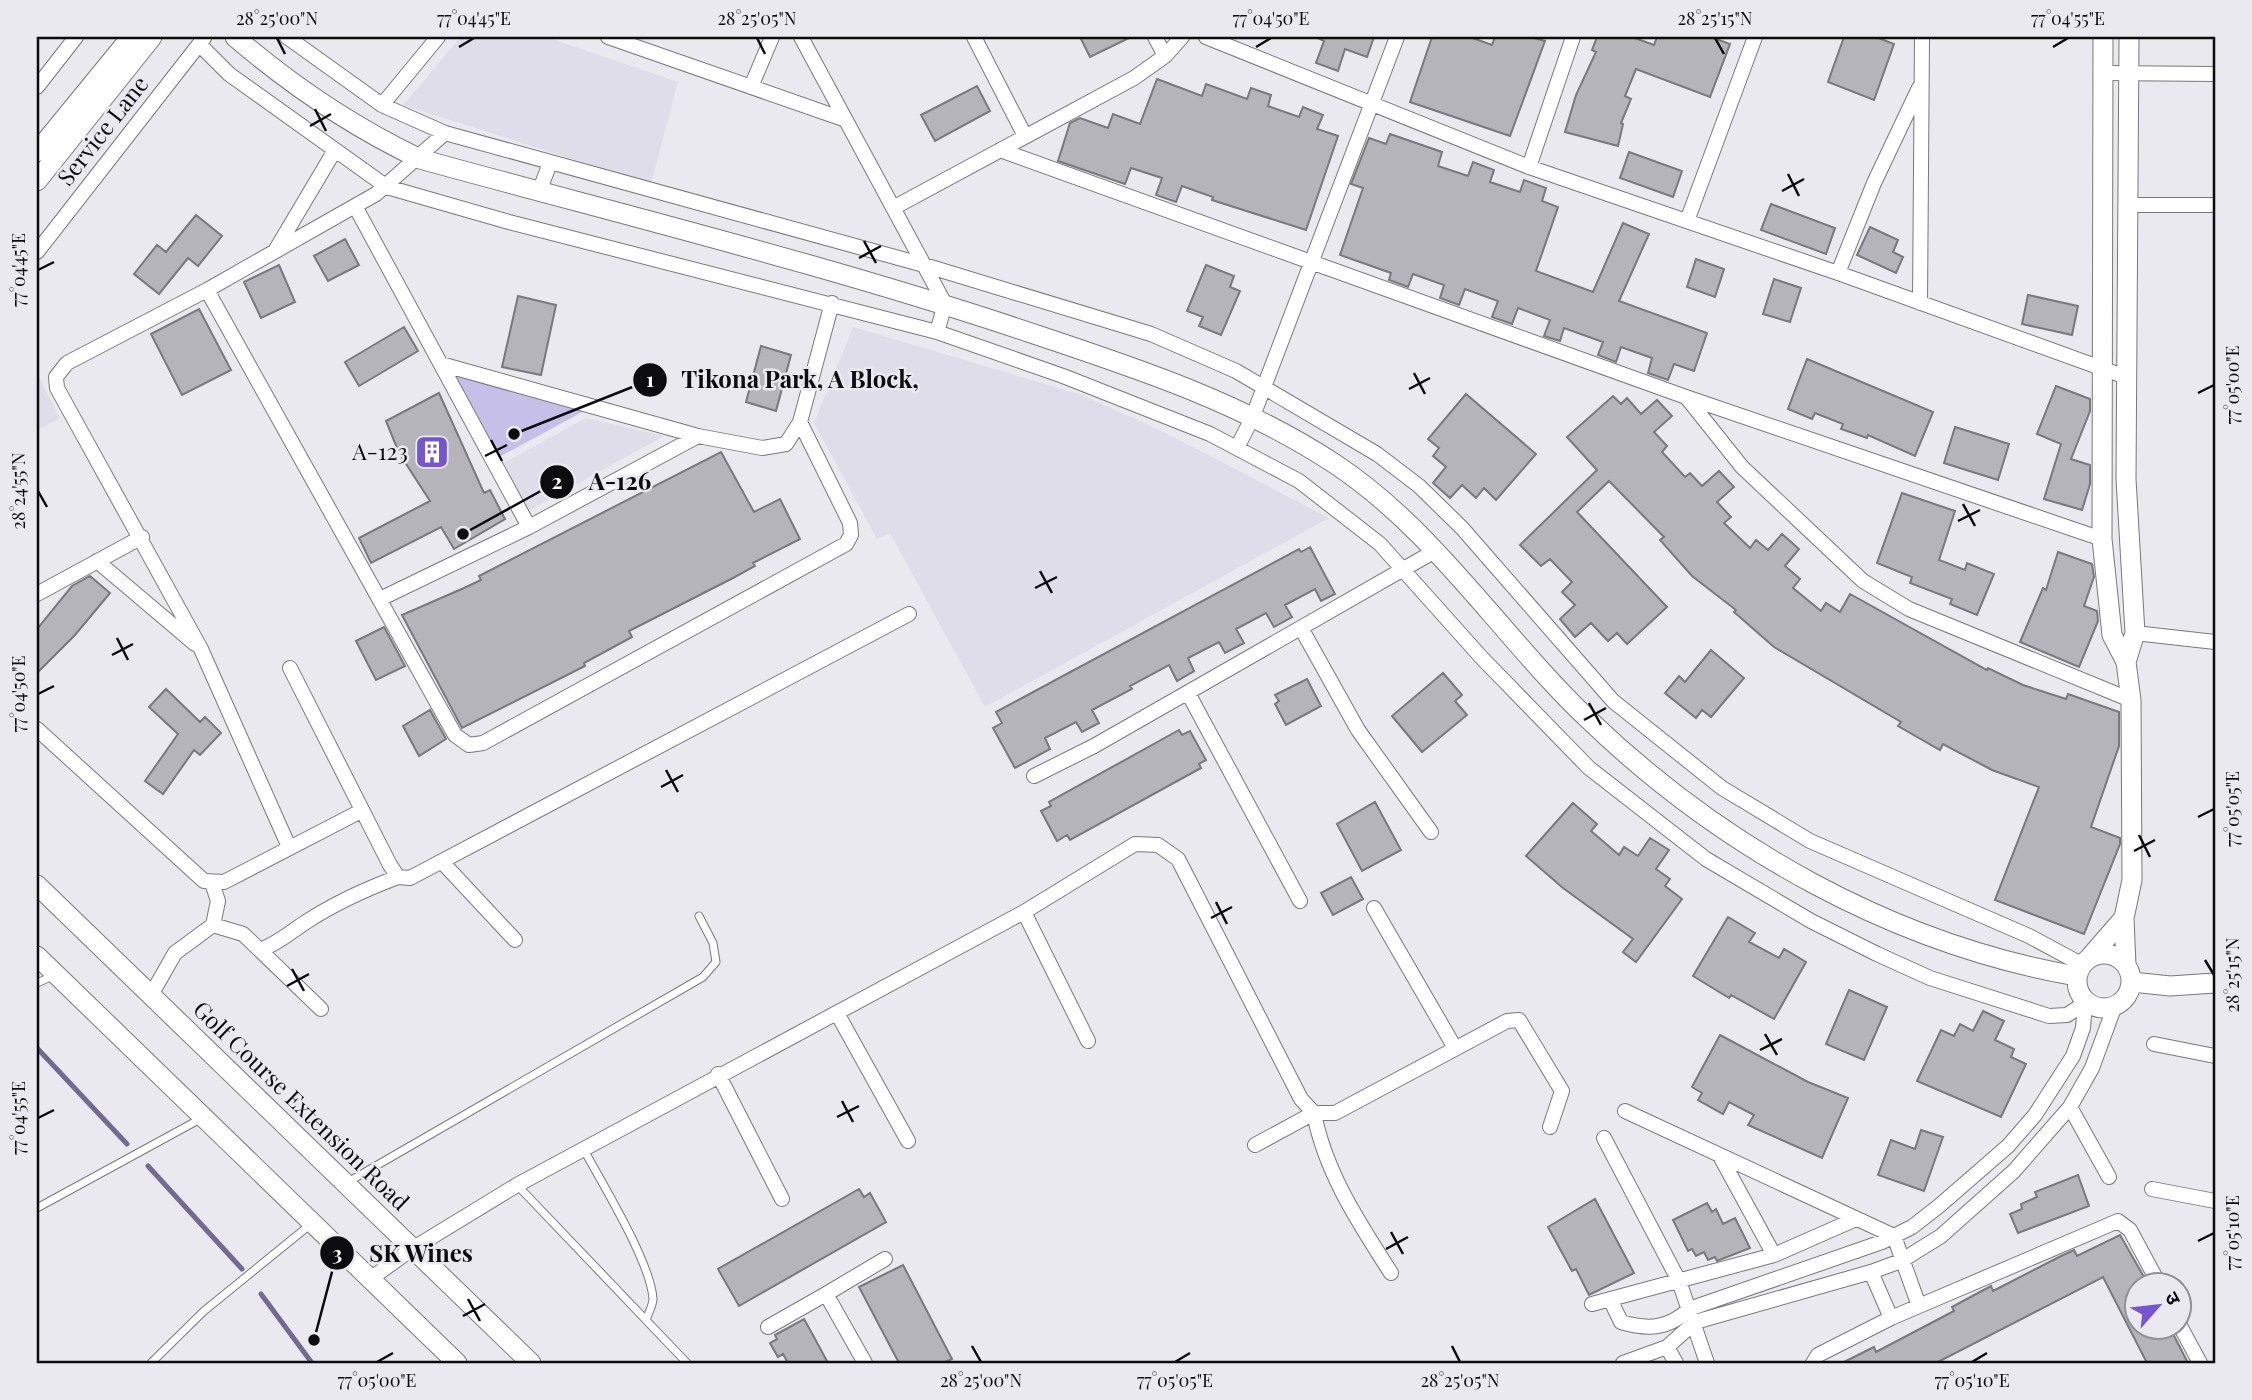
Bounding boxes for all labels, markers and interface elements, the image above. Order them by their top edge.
text: 28°25'00"N [236,6,318,30]
text: 77°04'45"E [437,6,511,30]
text: 28°25'05"N [717,6,797,30]
text: 77°04'50"E [1232,6,1310,30]
text: 28°25'15"N [1677,6,1753,30]
text: 77°04'55"E [2031,6,2105,30]
street label: Service Lane [49,69,154,191]
text: 77°04'45"E [6,233,30,307]
text: 77°05'00"E [2220,345,2244,425]
callout: Tikona Park, A Block, [632,357,934,402]
text: Tikona Park, A Block, [681,362,919,394]
text: 1 [646,364,654,392]
building icon: A-123 [413,433,451,471]
place label: A-123 [351,435,408,466]
text: 28°24'55"N [6,452,30,530]
callout: A-126 [540,459,665,504]
text: A-126 [588,464,651,496]
text: 2 [552,466,563,494]
text: 77°04'50"E [6,655,30,733]
text: 77°05'05"E [2220,771,2244,847]
text: 28°25'15"N [2220,937,2244,1013]
street label: Golf Course Extension Road [187,993,417,1216]
text: 77°04'55"E [6,1081,30,1155]
text: 77°05'10"E [2220,1195,2244,1271]
callout: SK Wines [319,1231,487,1276]
text: SK Wines [369,1236,473,1268]
text: 3 [332,1238,342,1266]
north arrow [2122,1270,2192,1340]
text: उ [2160,1287,2188,1309]
text: 77°05'00"E [337,1368,417,1392]
text: 28°25'00"N [940,1368,1022,1392]
text: 77°05'05"E [1137,1368,1213,1392]
text: 28°25'05"N [1420,1368,1500,1392]
text: 77°05'10"E [1934,1368,2010,1392]

